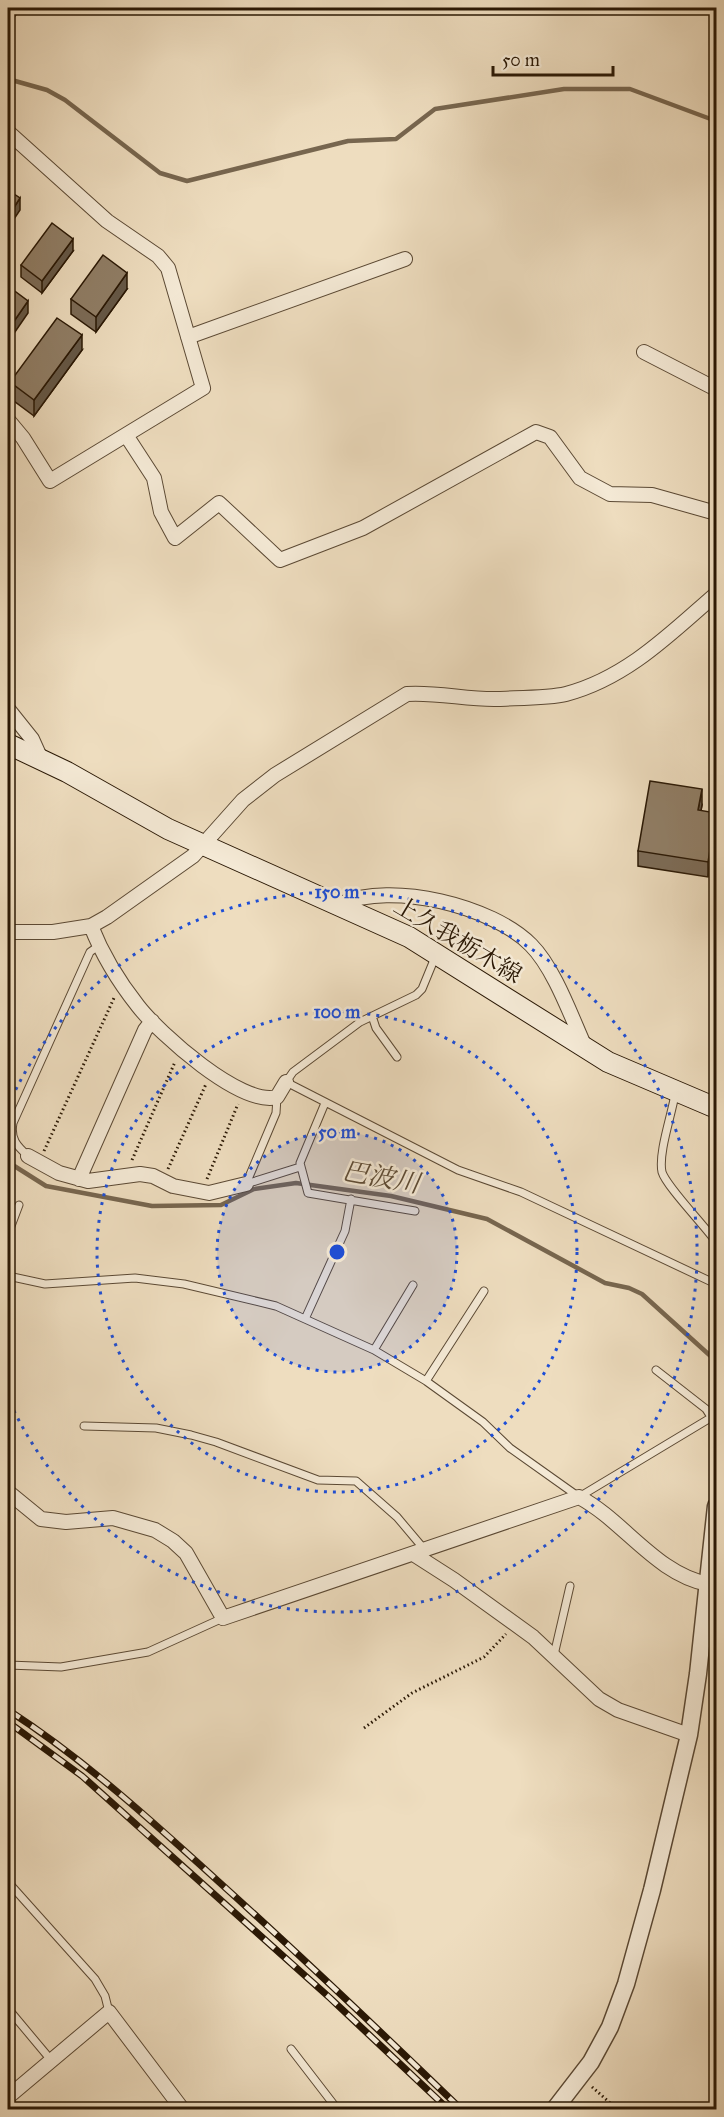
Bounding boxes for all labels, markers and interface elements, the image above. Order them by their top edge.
scale bar [493,39,613,77]
text: 50 m [502,49,540,71]
text: 150 m [315,881,360,903]
street label: 上久我栃木線 [389,890,527,990]
text: 100 m [314,1001,361,1023]
text: 50 m [318,1121,357,1143]
water label: 巴波川 [340,1154,425,1200]
centre of rings [327,1242,347,1262]

